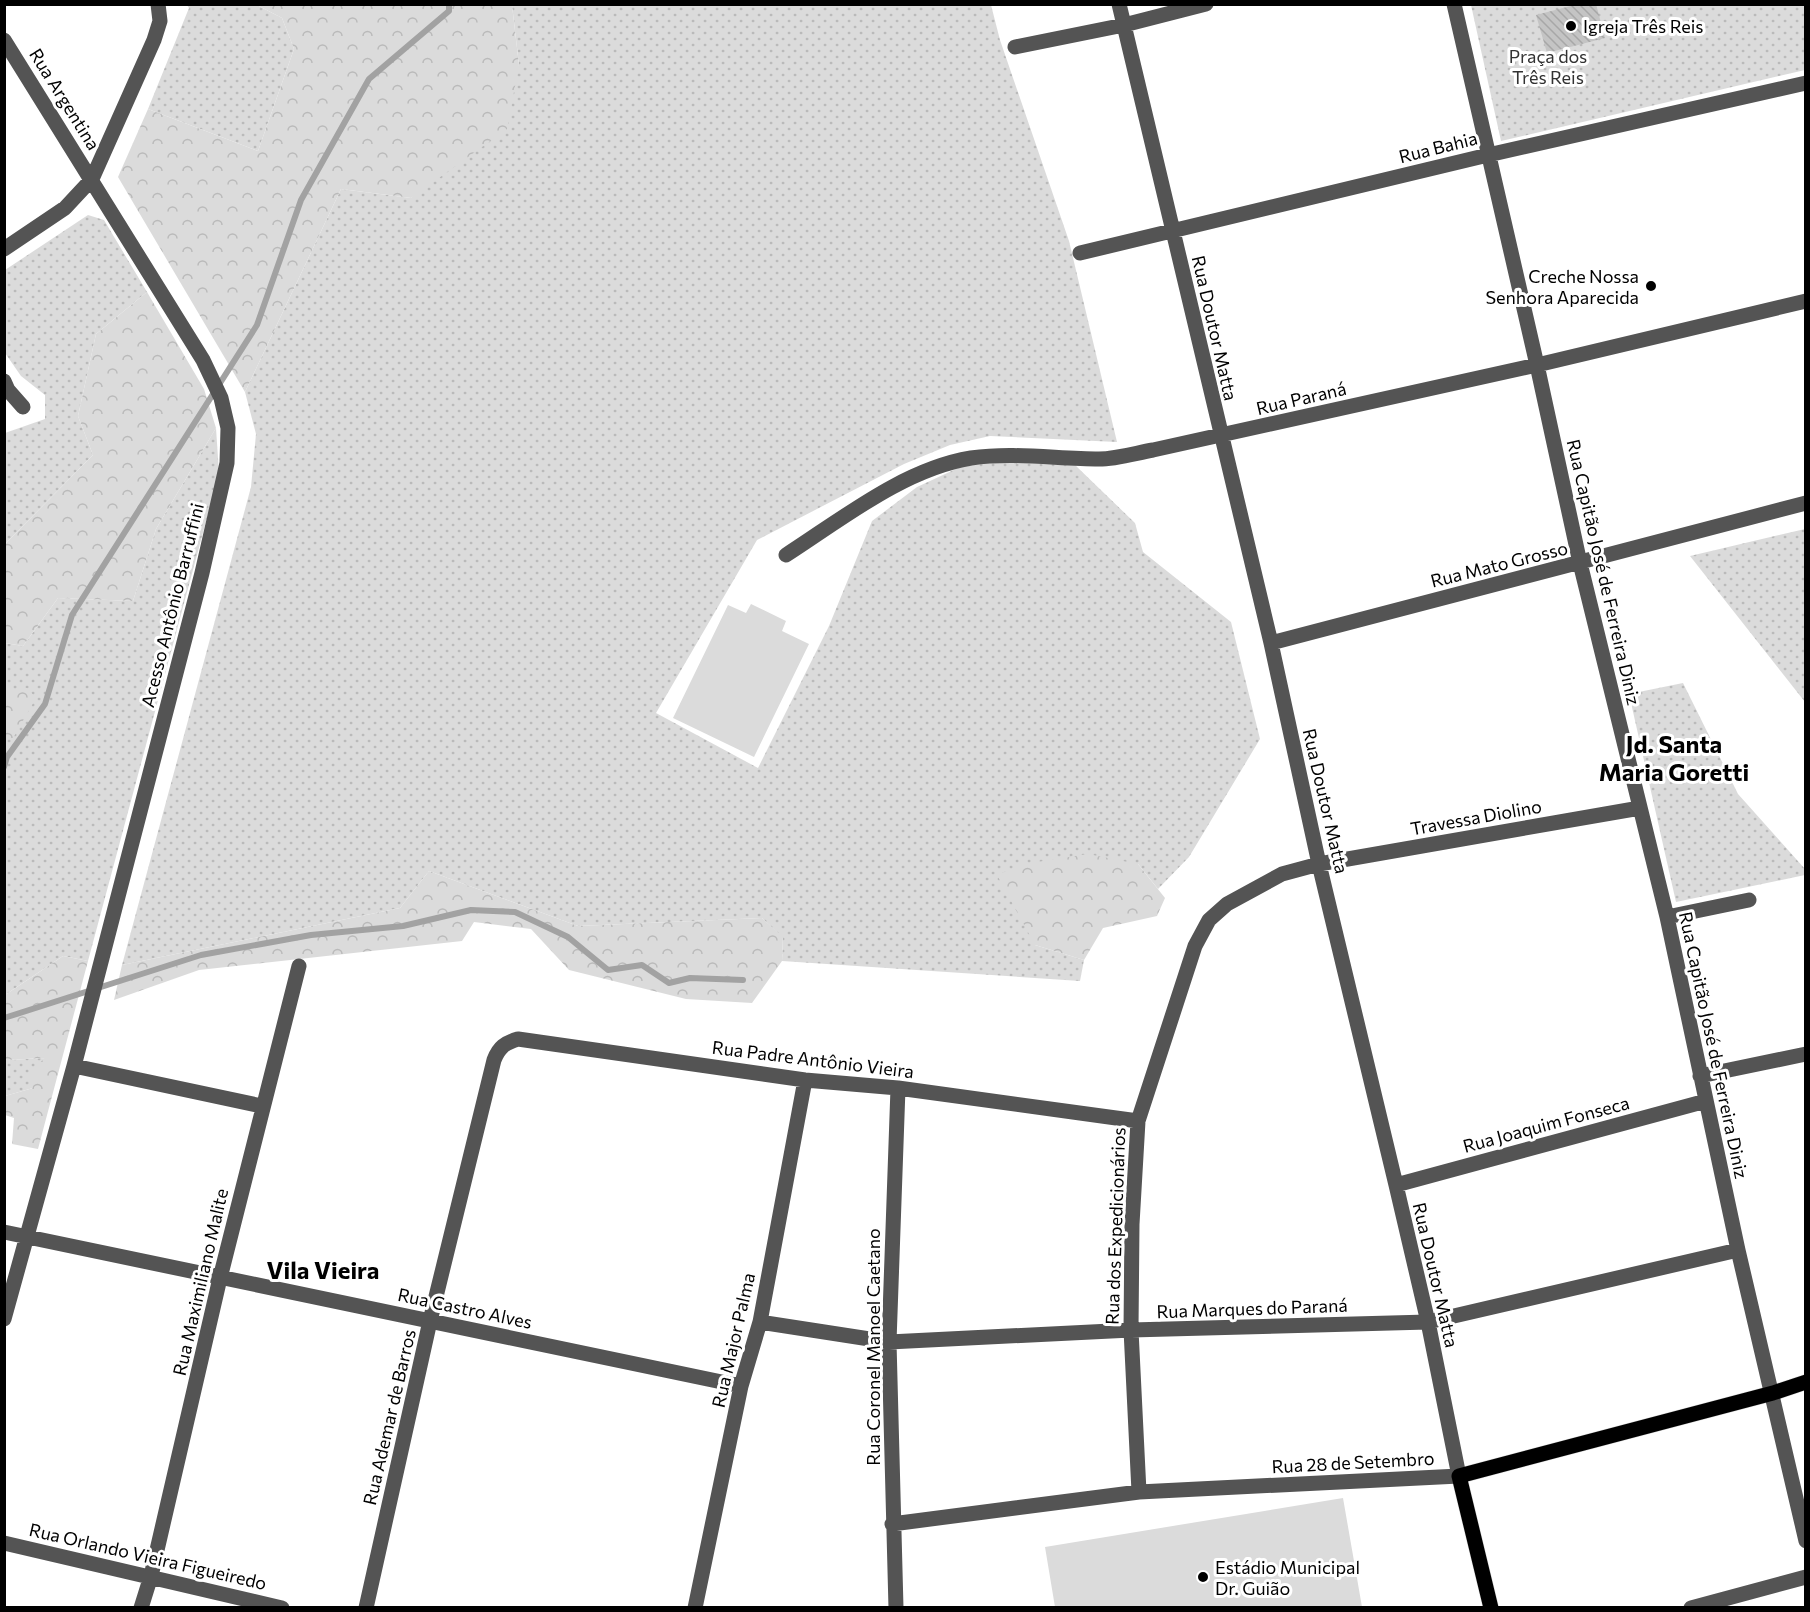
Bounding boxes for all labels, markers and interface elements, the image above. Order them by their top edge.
place label: Igreja Três Reis [1583,15,1703,37]
marker: Igreja Três Reis [1564,19,1578,33]
street label: Rua Argentina [25,44,105,154]
park label: Praça dos Três Reis [1509,45,1587,88]
street label: Rua Bahia [1396,127,1480,167]
street label: Rua Doutor Matta [1188,253,1242,403]
place label: Creche Nossa Senhora Aparecida [1485,265,1639,308]
marker: Creche Nossa Senhora Aparecida [1644,279,1658,293]
street label: Rua Paraná [1254,377,1348,419]
street label: Rua Capitão José de Ferreira Diniz [1563,437,1645,707]
street label: Acesso Antônio Barruffini [136,501,208,709]
street label: Rua Mato Grosso [1428,536,1570,592]
street label: Rua Doutor Matta [1299,726,1353,876]
district label: Jd. Santa Maria Goretti [1599,729,1749,786]
street label: Travessa Diolino [1409,795,1543,839]
street label: Rua Capitão José de Ferreira Diniz [1675,910,1753,1181]
street label: Rua Padre Antônio Vieira [711,1036,915,1082]
street label: Rua Joaquim Fonseca [1460,1091,1632,1157]
street label: Rua dos Expedicionários [1101,1127,1129,1325]
street label: Rua Maximiliano Malite [168,1186,232,1378]
street label: Rua Doutor Matta [1409,1200,1463,1350]
street label: Rua Coronel Manoel Caetano [862,1228,884,1466]
district label: Vila Vieira [267,1255,379,1284]
street label: Rua Major Palma [707,1270,759,1410]
street label: Rua Castro Alves [396,1283,534,1333]
street label: Rua Marques do Paraná [1156,1294,1348,1322]
street label: Rua Ademar de Barros [358,1327,420,1507]
street label: Rua 28 de Setembro [1271,1447,1435,1477]
street label: Rua Orlando Vieira Figueiredo [27,1518,269,1594]
place label: Estádio Municipal Dr. Guião [1215,1556,1360,1599]
marker: Estádio Municipal Dr. Guião [1196,1570,1210,1584]

